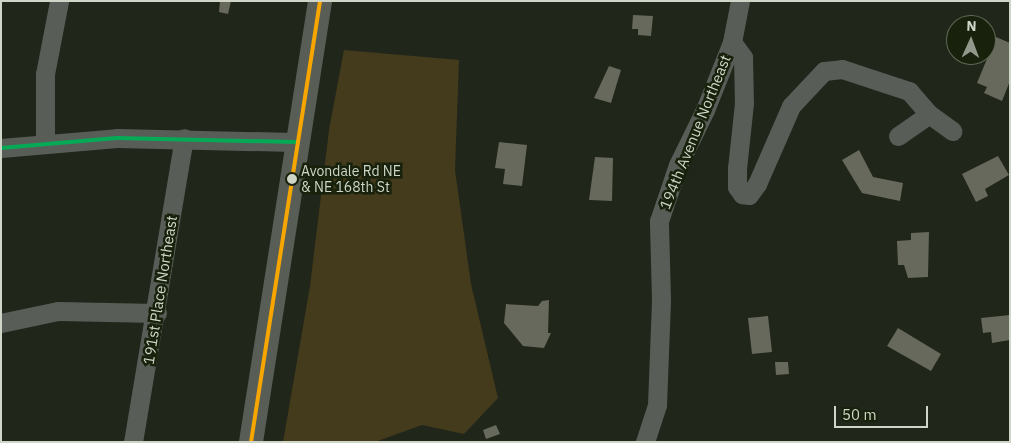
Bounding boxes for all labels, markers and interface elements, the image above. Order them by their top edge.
north arrow [946,15,996,65]
text: N [966,17,977,35]
street label: 194th Avenue Northeast [656,52,734,212]
place label: Avondale Rd NE & NE 168th St [301,163,401,196]
marker: Avondale Rd NE & NE 168th St [287,174,297,184]
street label: 191st Place Northeast [139,214,181,366]
scale bar [836,396,930,428]
text: 50 m [842,405,877,424]

